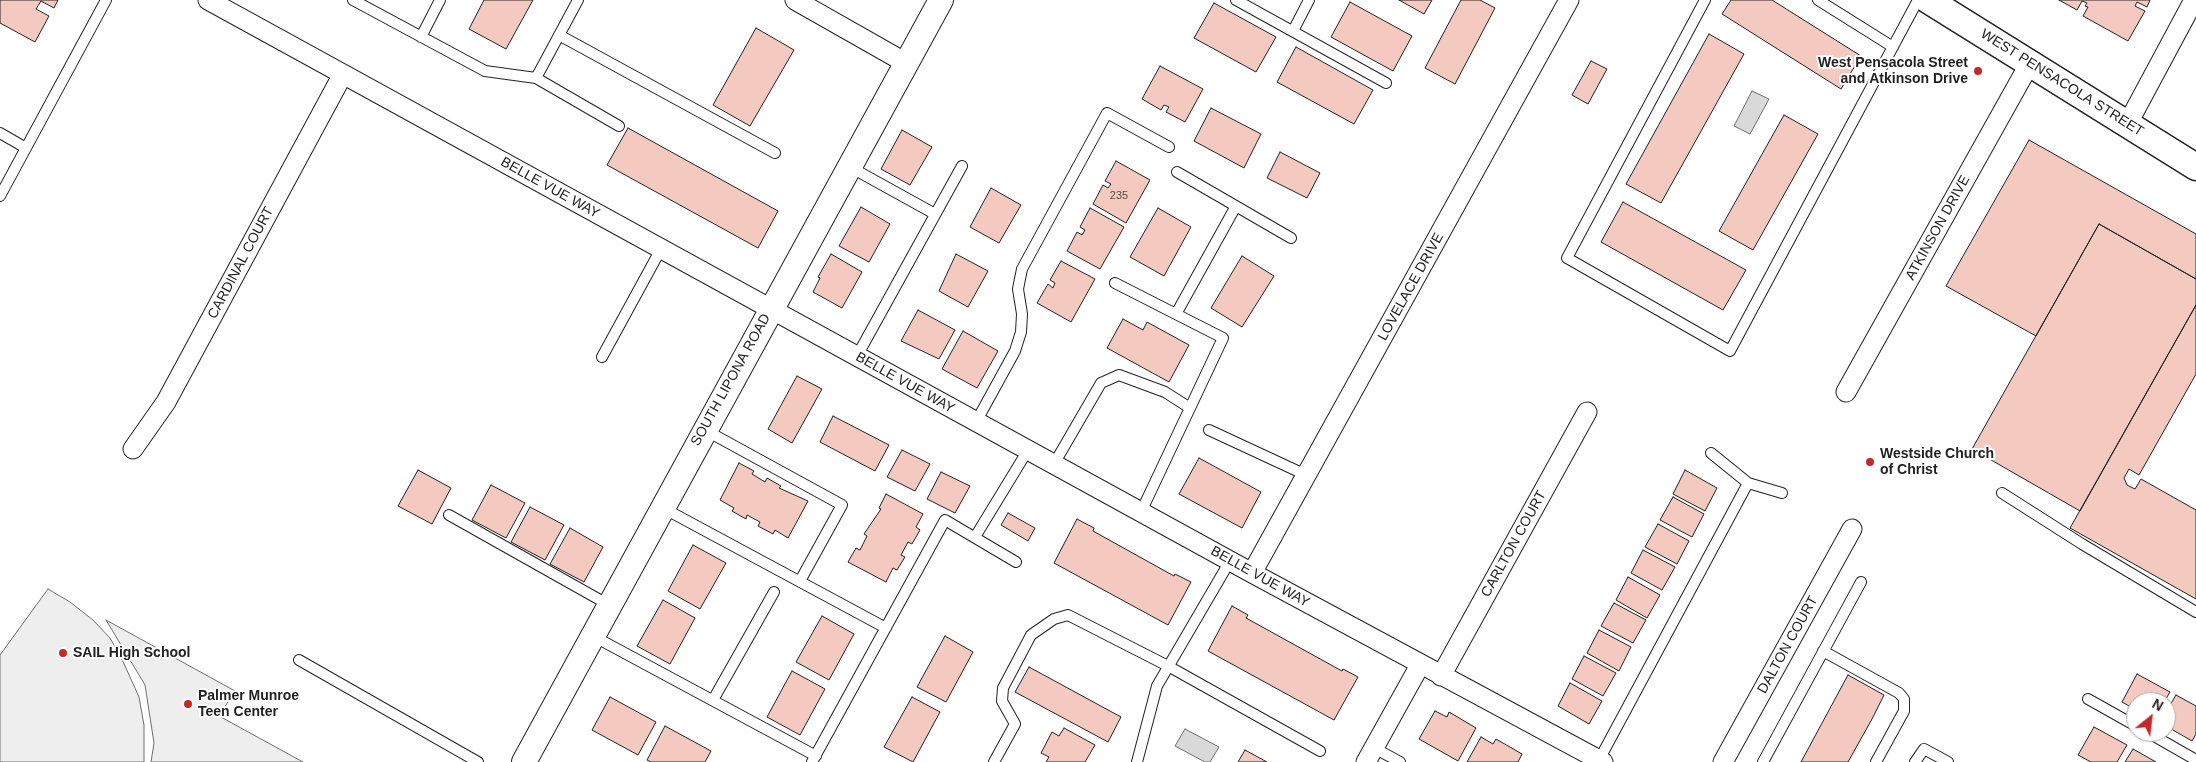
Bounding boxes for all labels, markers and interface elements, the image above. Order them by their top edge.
street label: WEST PENSACOLA STREET [1977,26,2147,140]
place label: West Pensacola Street and Atkinson Drive [1818,55,1968,88]
marker: West Pensacola Street and Atkinson Drive [1972,65,1984,77]
street label: BELLE VUE WAY [498,154,602,222]
street label: ATKINSON DRIVE [1902,173,1974,283]
house number: 235 [1110,189,1128,203]
street label: CARDINAL COURT [204,204,278,322]
street label: LOVELACE DRIVE [1374,230,1448,344]
street label: SOUTH LIPONA ROAD [688,311,774,449]
street label: BELLE VUE WAY [853,349,957,417]
place label: Westside Church of Christ [1880,446,1994,478]
marker: Westside Church of Christ [1864,456,1876,468]
street label: CARLTON COURT [1478,488,1550,600]
street label: BELLE VUE WAY [1208,543,1312,611]
street label: DALTON COURT [1754,593,1822,697]
place label: SAIL High School [73,645,190,661]
marker: SAIL High School [57,647,69,659]
place label: Palmer Munroe Teen Center [198,688,299,720]
north arrow [2126,692,2176,742]
text: N [2149,695,2166,714]
marker: Palmer Munroe Teen Center [182,698,194,710]

